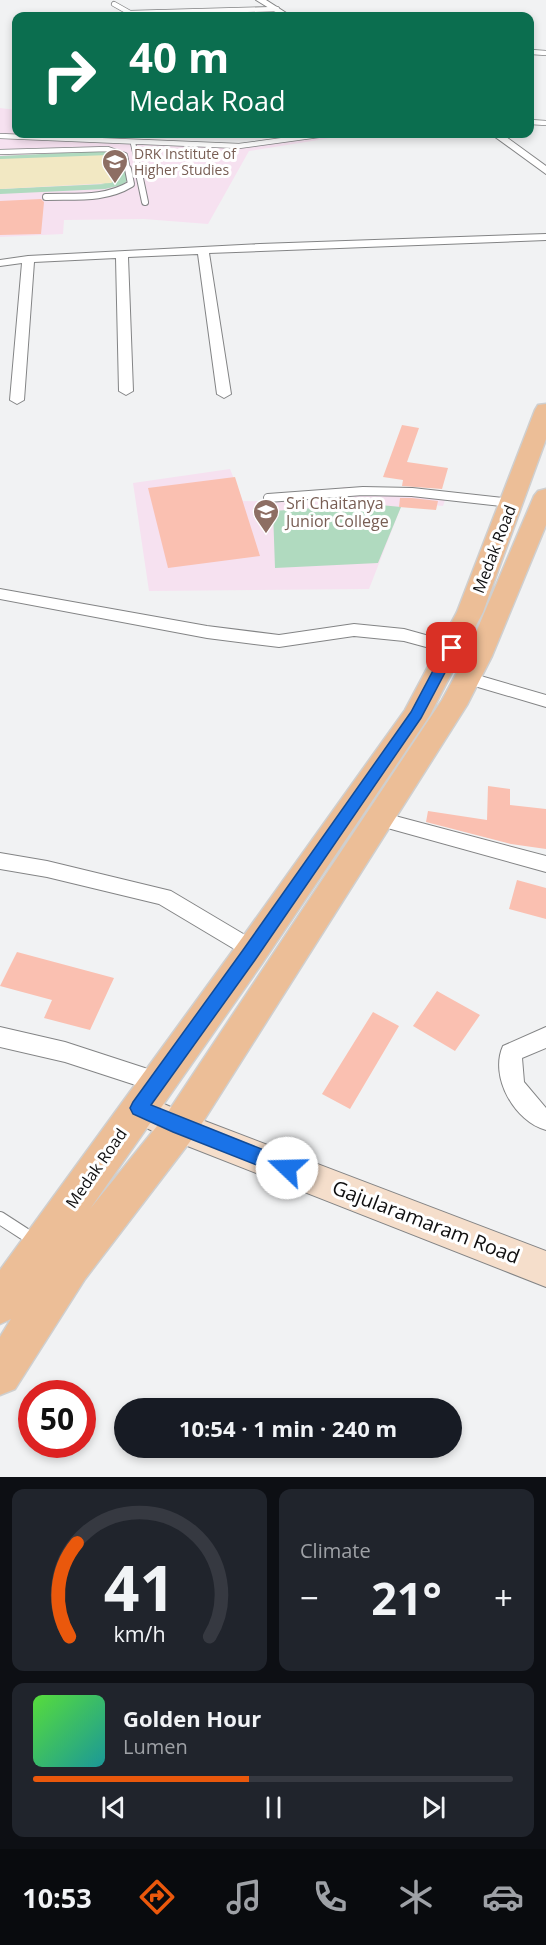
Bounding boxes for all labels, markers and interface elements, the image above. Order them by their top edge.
text: 40 m [129,28,229,85]
icon: right [30,36,108,114]
text: Medak Road [129,82,286,119]
place label: DRK Institute of Higher Studies [134,144,237,179]
school or university icon: DRK Institute of Higher Studies [100,147,130,185]
place label: Sri Chaitanya Junior College [284,492,389,532]
school or university icon: Sri Chaitanya Junior College [251,497,281,535]
street label: Medak Road [467,502,521,596]
pin [426,622,477,673]
icon: arrive [435,631,468,664]
street label: Medak Road [60,1124,132,1212]
position arrow [255,1136,319,1200]
street label: Gajularamaram Road [329,1173,524,1270]
speed limit sign: 50 [18,1380,96,1458]
text: 10:54 · 1 min · 240 m [179,1413,397,1443]
text: Climate [300,1537,371,1564]
text: 41 [104,1544,175,1629]
text: 21° [371,1567,442,1628]
text: − [300,1575,319,1620]
text: + [494,1575,513,1620]
text: km/h [113,1619,166,1648]
text: Golden Hour [123,1703,261,1733]
text: Lumen [123,1733,188,1760]
icon: previous [97,1791,130,1824]
icon: pause [257,1791,290,1824]
icon: next [417,1791,450,1824]
icon: directions [136,1876,178,1918]
icon: music [223,1876,265,1918]
icon: phone [309,1876,351,1918]
icon: climate [395,1876,437,1918]
icon: car [482,1876,524,1918]
text: 10:53 [22,1879,92,1916]

